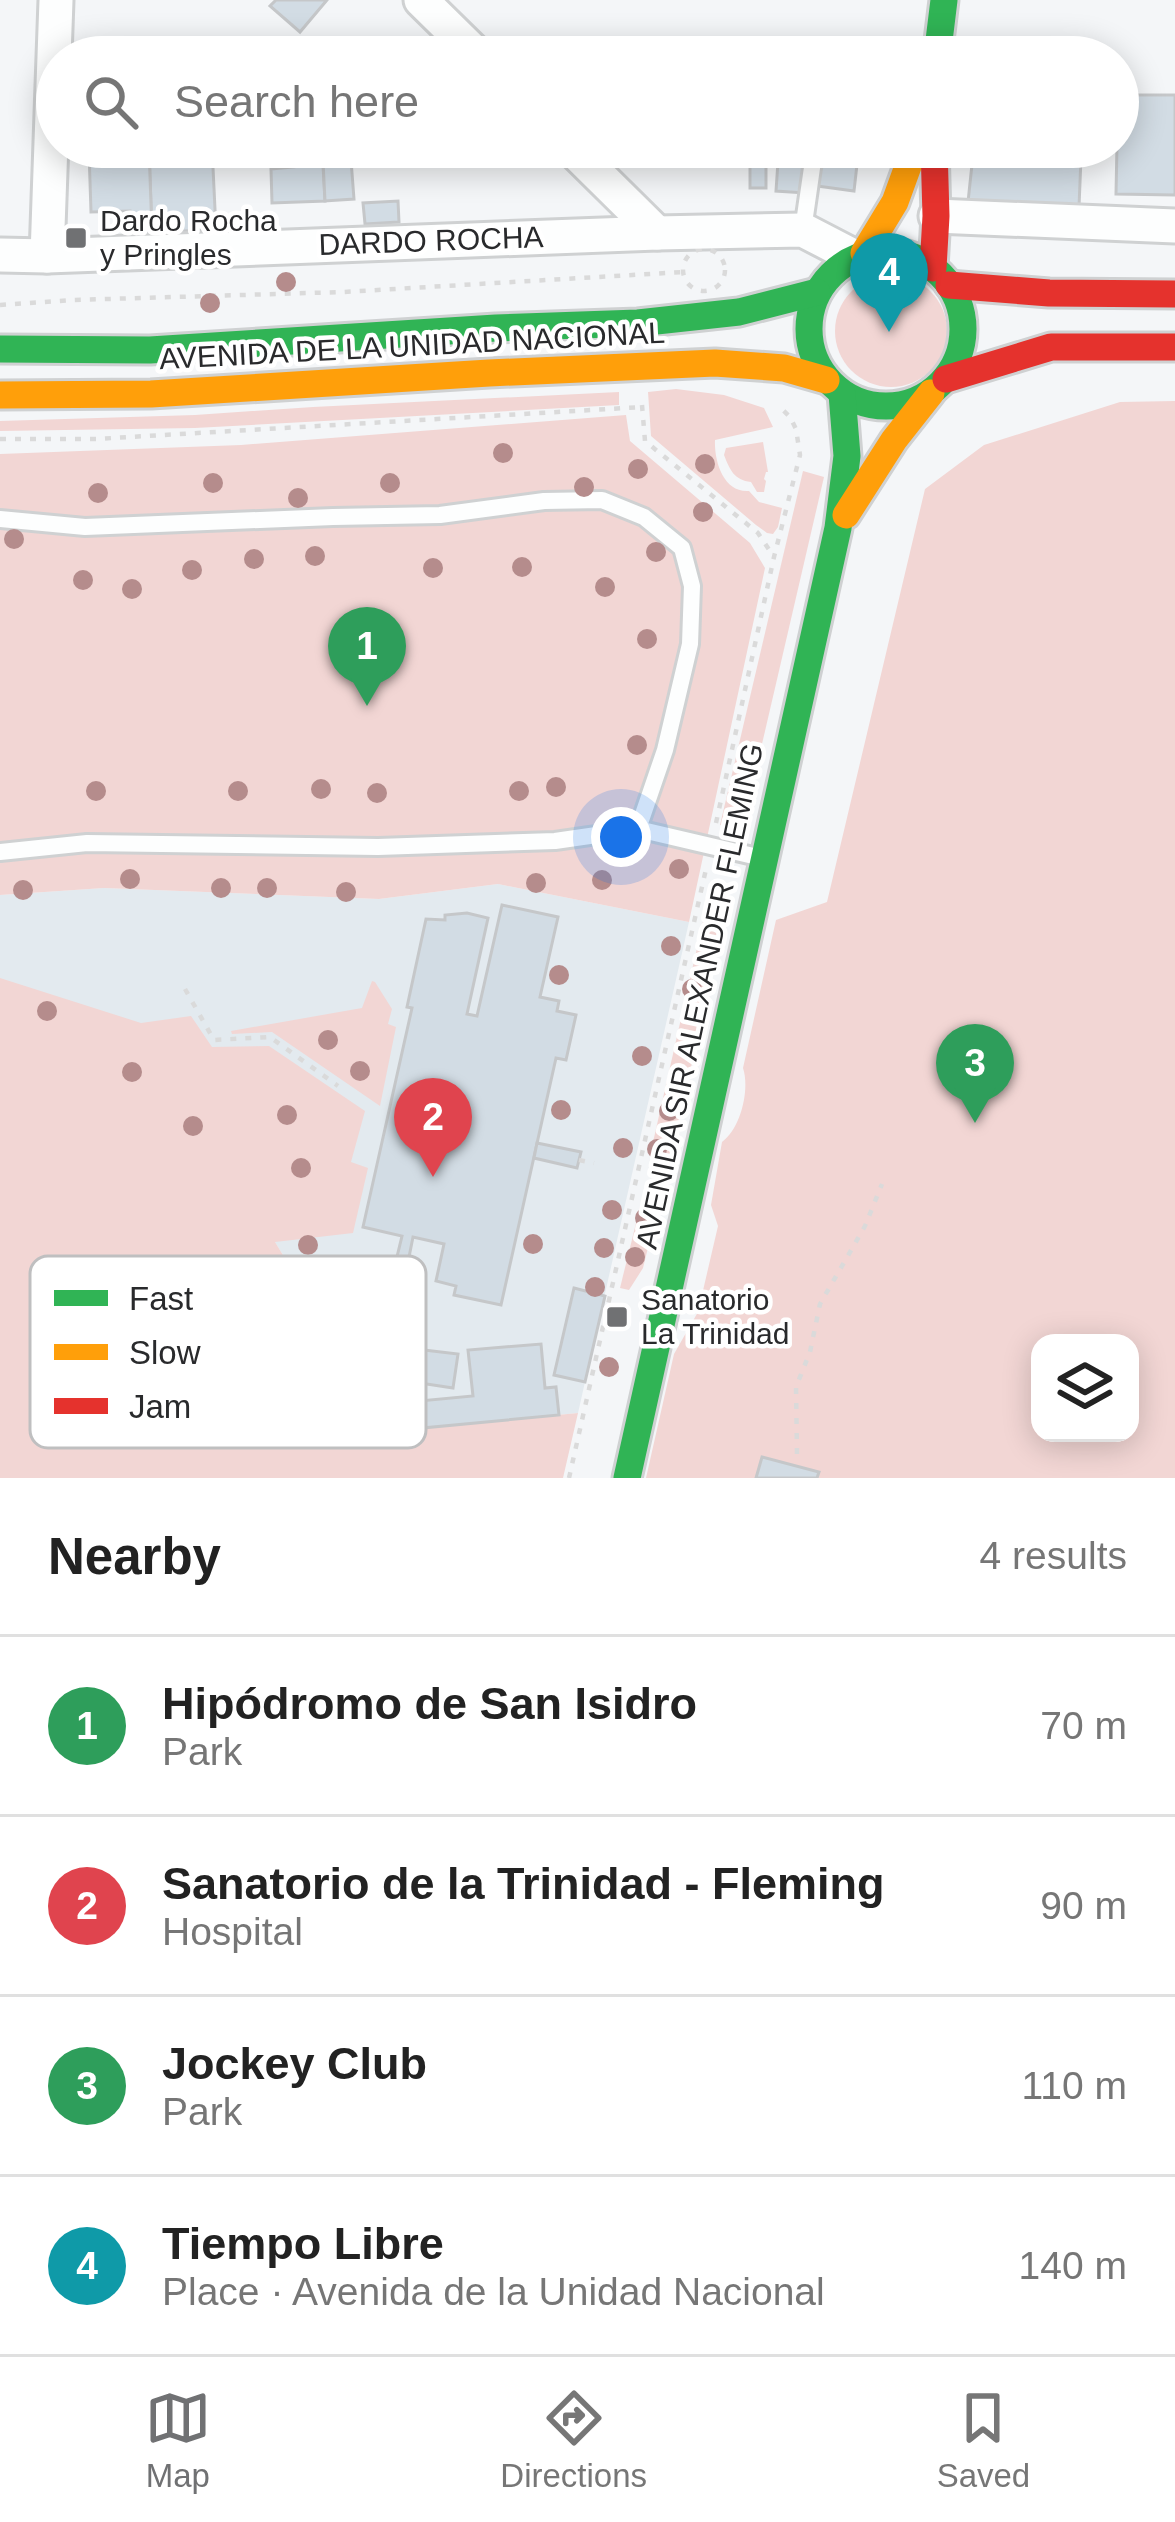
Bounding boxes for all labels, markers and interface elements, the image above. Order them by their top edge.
search box [36,36,1139,168]
icon: search [78,69,144,135]
text: Search here [174,76,419,127]
place label: Dardo Rocha y Pringles [100,204,277,271]
street label: DARDO ROCHA [318,220,544,261]
marker: Dardo Rocha y Pringles [63,225,89,251]
pin: 4 [850,233,928,332]
street label: AVENIDA DE LA UNIDAD NACIONAL [158,316,666,375]
pin: 1 [328,607,406,706]
street label: AVENIDA SIR ALEXANDER FLEMING [630,740,769,1252]
your location [591,807,651,867]
pin: 3 [936,1024,1014,1123]
pin: 2 [394,1078,472,1177]
legend [30,1256,426,1448]
text: Fast [129,1280,193,1317]
place label: Sanatorio La Trinidad [641,1283,789,1350]
marker: Sanatorio La Trinidad [604,1304,630,1330]
text: Slow [129,1334,201,1371]
map controls [1031,1334,1139,1442]
button: layers [1031,1334,1139,1442]
text: Jam [129,1388,191,1425]
text: Nearby [48,1528,221,1585]
text: 4 results [980,1534,1127,1577]
text: Hipódromo de San Isidro [162,1678,697,1729]
text: 1 [76,1704,98,1747]
text: 70 m [1040,1704,1127,1747]
text: Park [162,1730,242,1773]
text: Sanatorio de la Trinidad - Fleming [162,1858,885,1909]
text: 2 [76,1884,98,1927]
text: 90 m [1040,1884,1127,1927]
text: Hospital [162,1910,303,1953]
text: Jockey Club [162,2038,427,2089]
text: 3 [76,2064,98,2107]
text: 110 m [1022,2064,1127,2107]
text: Park [162,2090,242,2133]
text: Tiempo Libre [162,2218,444,2269]
text: 4 [76,2244,98,2287]
text: 140 m [1019,2244,1127,2287]
text: Place · Avenida de la Unidad Nacional [162,2270,825,2313]
tab: Map [145,2385,211,2495]
tab: Directions [500,2385,647,2495]
tab: Saved [937,2385,1030,2495]

